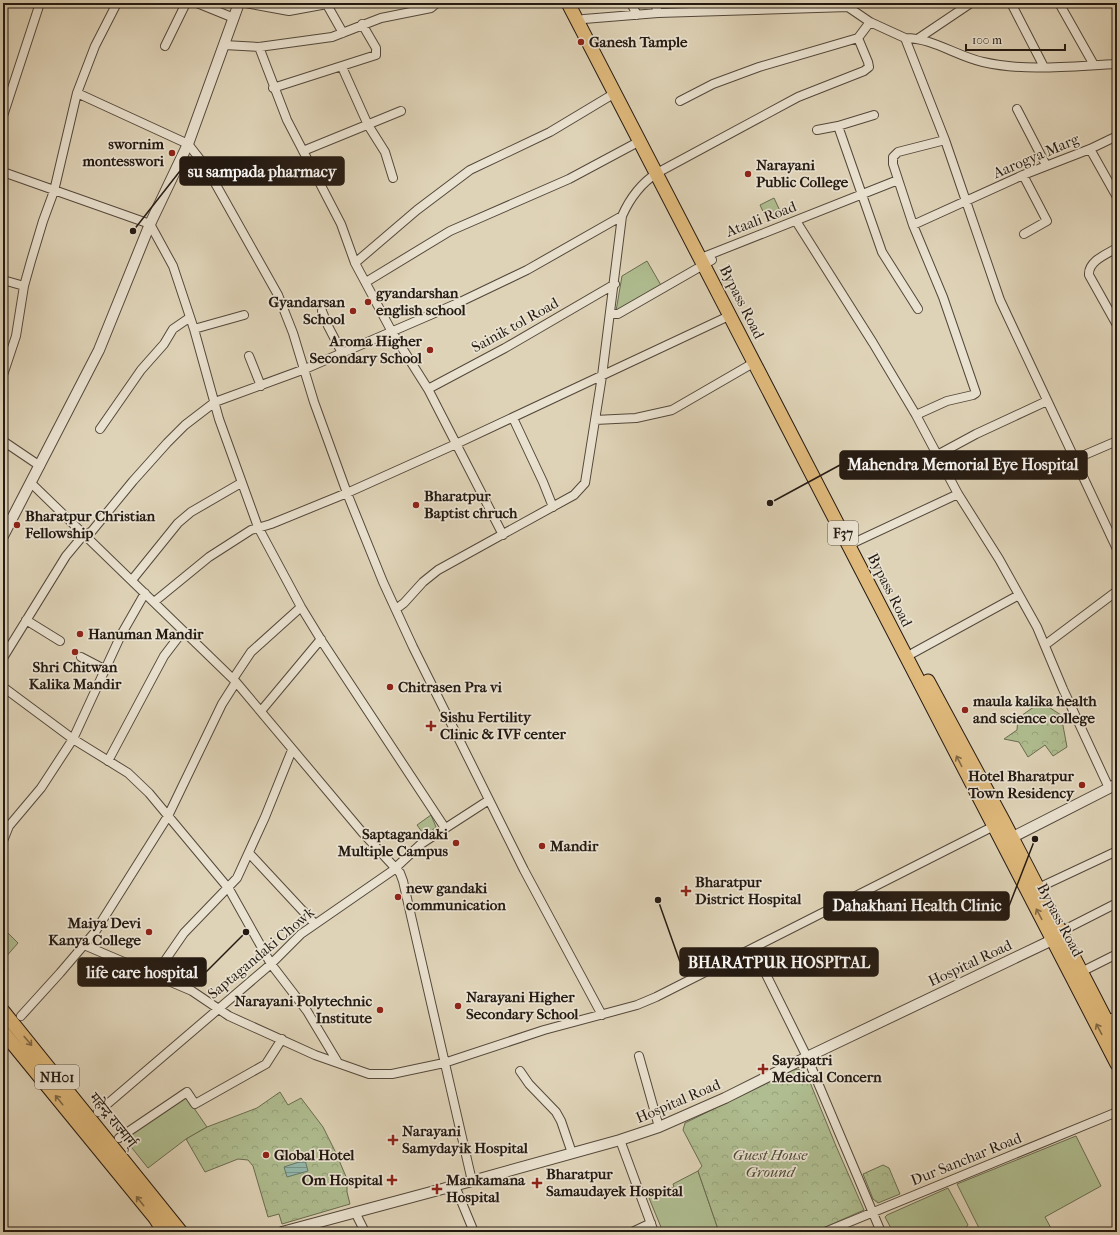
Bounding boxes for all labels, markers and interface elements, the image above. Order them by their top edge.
scale bar [966,26,1065,52]
place label: Ganesh Tample [589,33,688,51]
text: 100 m [972,33,1002,47]
marker: Ganesh Tample [576,37,586,47]
street label: Aarogya Marg [989,129,1083,183]
place label: swornim montesswori [82,135,165,170]
marker: swornim montesswori [167,148,177,158]
place label: Narayani Public College [756,156,849,191]
callout: su sampada pharmacy [180,157,344,185]
text: su sampada pharmacy [188,162,338,182]
marker: Narayani Public College [743,169,753,179]
street label: Ataali Road [722,197,800,241]
street label: Bypass Road [716,262,769,343]
place label: gyandarshan english school [376,284,466,319]
place label: Gyandarsan School [268,293,346,328]
street label: Sainik tol Road [468,293,562,356]
marker: gyandarshan english school [363,297,373,307]
marker: Gyandarsan School [348,306,358,316]
place label: Aroma Higher Secondary School [309,332,423,367]
marker: Aroma Higher Secondary School [425,345,435,355]
callout: Mahendra Memorial Eye Hospital [840,451,1087,479]
text: Mahendra Memorial Eye Hospital [846,455,1079,475]
place label: Bharatpur Baptist chruch [424,487,518,522]
marker: Bharatpur Baptist chruch [411,500,421,510]
place label: Bharatpur Christian Fellowship [24,507,156,542]
marker: Bharatpur Christian Fellowship [12,520,22,530]
road number: F37 [828,521,858,545]
street label: Bypass Road [864,550,917,631]
place label: Hanuman Mandir [88,625,204,643]
marker: Hanuman Mandir [75,629,85,639]
marker: Shri Chitwan Kalika Mandir [70,647,80,657]
place label: Shri Chitwan Kalika Mandir [29,658,122,693]
place label: Chitrasen Pra vi [398,678,503,696]
marker: Chitrasen Pra vi [385,682,395,692]
place label: maula kalika health and science college [972,692,1097,727]
marker: maula kalika health and science college [960,705,970,715]
place label: Sishu Fertility Clinic & IVF center [440,708,566,743]
marker: Sishu Fertility Clinic & IVF center [425,720,437,732]
one-way arrow [955,755,963,767]
place label: Hotel Bharatpur Town Residency [967,767,1075,802]
marker: Hotel Bharatpur Town Residency [1077,780,1087,790]
place label: Saptagandaki Multiple Campus [337,825,449,860]
place label: Mandir [549,837,599,855]
marker: Saptagandaki Multiple Campus [451,838,461,848]
marker: Mandir [537,841,547,851]
place label: Bharatpur District Hospital [695,873,802,908]
place label: new gandaki communication [405,879,506,914]
street label: Bypass Road [1033,880,1087,960]
marker: Bharatpur District Hospital [680,885,692,897]
marker: new gandaki communication [393,892,403,902]
callout: Dahakhani Health Clinic [824,892,1009,920]
text: Dahakhani Health Clinic [832,896,1002,915]
street label: Saptagandaki Chowk [204,903,318,1003]
one-way arrow [1034,908,1042,920]
place label: Maiya Devi Kanya College [48,914,142,949]
marker: Maiya Devi Kanya College [144,927,154,937]
street label: Hospital Road [925,935,1015,990]
callout: BHARATPUR HOSPITAL [680,948,878,976]
text: BHARATPUR HOSPITAL [688,953,871,972]
callout: life care hospital [78,958,206,986]
text: life care hospital [85,963,198,983]
place label: Narayani Higher Secondary School [466,988,579,1023]
place label: Narayani Polytechnic Institute [234,992,373,1027]
marker: Narayani Higher Secondary School [453,1001,463,1011]
marker: Narayani Polytechnic Institute [375,1005,385,1015]
one-way arrow [1095,1023,1102,1035]
one-way arrow [23,1036,32,1047]
place label: Sayapatri Medical Concern [771,1051,882,1086]
marker: Sayapatri Medical Concern [757,1063,769,1075]
road number: NH01 [35,1065,79,1089]
street label: Hospital Road [633,1075,724,1127]
street label: महेन्द्र राज्मार्ग् [84,1088,142,1154]
one-way arrow [55,1095,63,1106]
place label: Narayani Samydayik Hospital [402,1122,529,1157]
street label: Dur Sanchar Road [908,1128,1025,1189]
marker: Narayani Samydayik Hospital [387,1134,399,1146]
place label: Global Hotel [274,1146,355,1164]
park label: Guest House Ground [733,1146,808,1181]
marker: Global Hotel [261,1150,271,1160]
place label: Bharatpur Samaudayek Hospital [546,1165,684,1200]
place label: Om Hospital [302,1171,384,1189]
place label: Mankamana Hospital [445,1171,526,1206]
marker: Om Hospital [386,1174,398,1186]
marker: Bharatpur Samaudayek Hospital [531,1177,543,1189]
marker: Mankamana Hospital [431,1183,443,1195]
one-way arrow [136,1195,145,1206]

